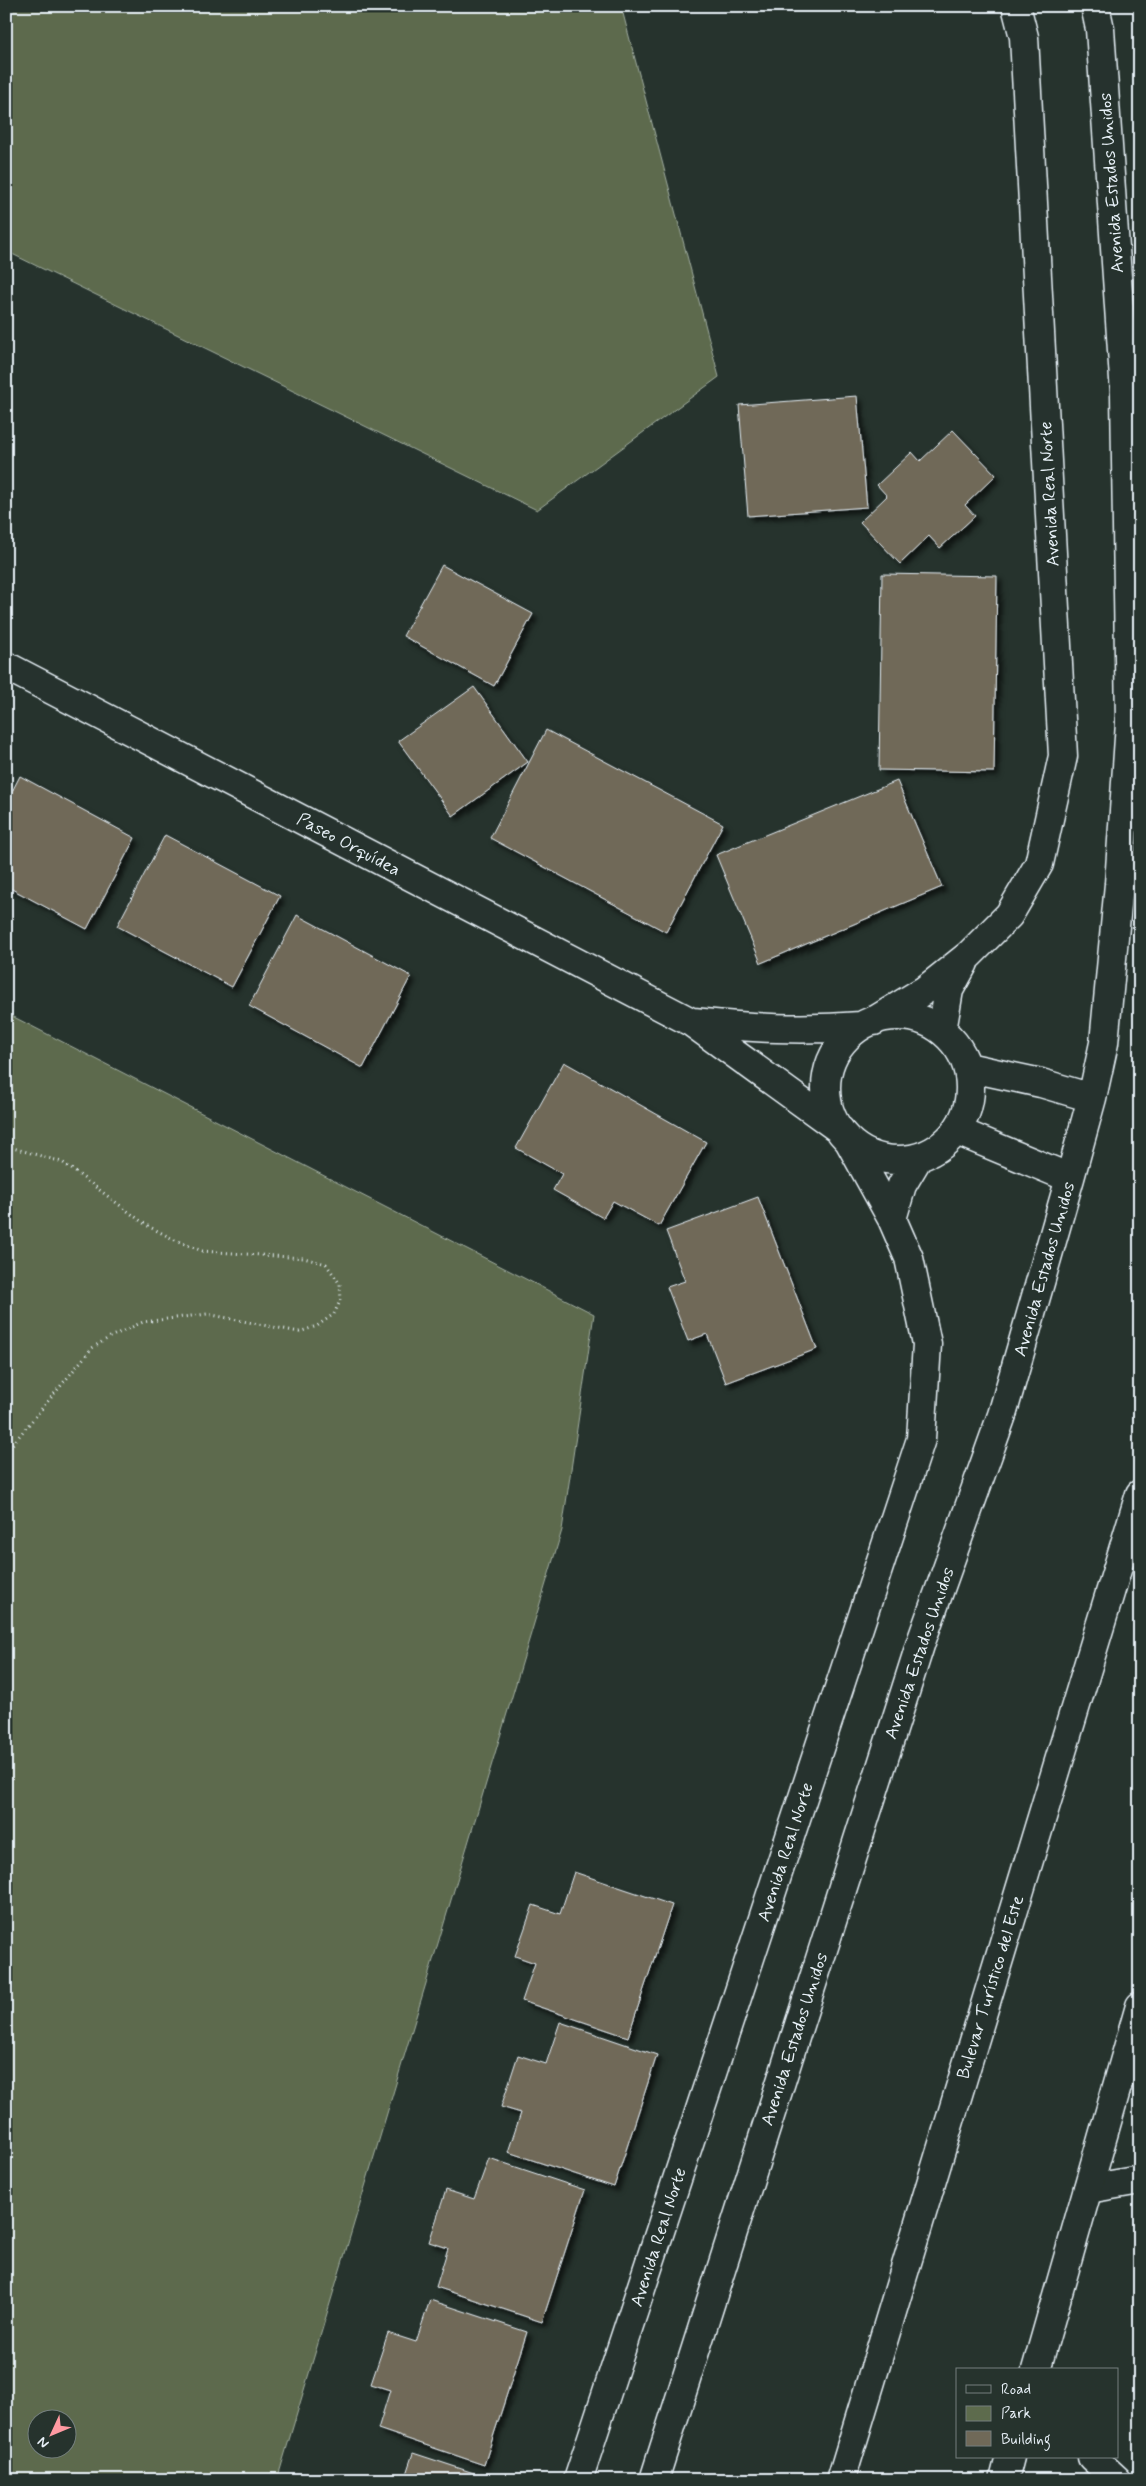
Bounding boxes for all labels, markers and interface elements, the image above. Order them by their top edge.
street label: Avenida Estados Unidos [1094,92,1130,274]
street label: Avenida Real Norte [1034,421,1066,567]
street label: Paseo Orquídea [293,808,405,882]
street label: Avenida Estados Unidos [1009,1179,1081,1359]
street label: Avenida Estados Unidos [879,1564,961,1743]
street label: Avenida Real Norte [752,1780,820,1925]
street label: Bulevar Turístico del Este [952,1892,1030,2082]
street label: Avenida Estados Unidos [756,1950,834,2129]
street label: Avenida Real Norte [625,2165,693,2310]
legend [956,2368,1118,2458]
text: Road [1001,2380,1031,2400]
text: Park [1001,2404,1031,2424]
north arrow [28,2408,78,2458]
text: Building [1001,2430,1051,2451]
text: N [34,2433,53,2452]

